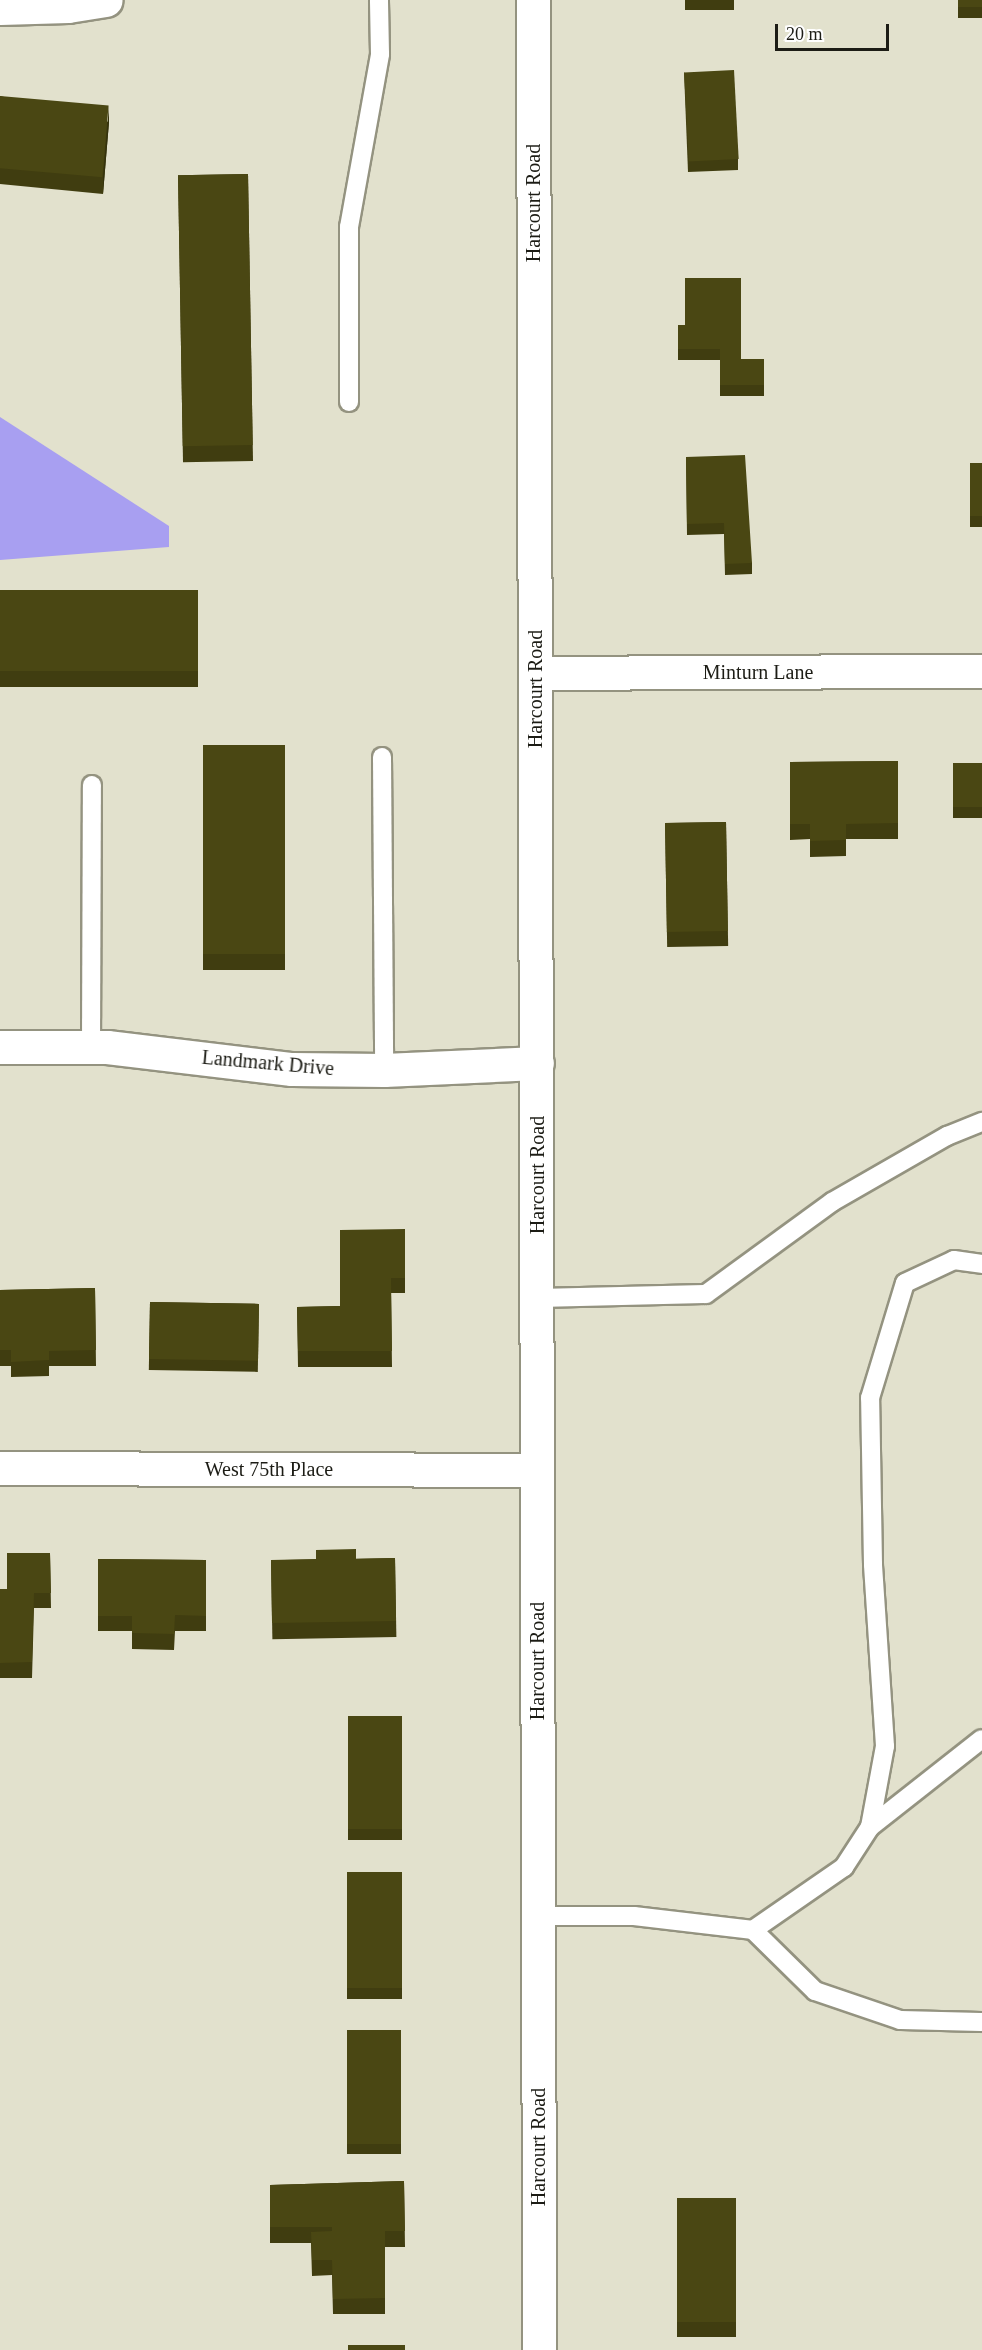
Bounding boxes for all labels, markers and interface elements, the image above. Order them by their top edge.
scale bar [778,12,892,50]
text: 20 m [786,24,823,44]
street label: Harcourt Road [521,144,545,262]
street label: Harcourt Road [523,630,547,748]
street label: Minturn Lane [703,660,813,684]
street label: Landmark Drive [201,1045,335,1081]
street label: Harcourt Road [525,1116,549,1234]
street label: West 75th Place [205,1457,333,1481]
street label: Harcourt Road [525,1602,549,1720]
street label: Harcourt Road [526,2088,550,2206]

